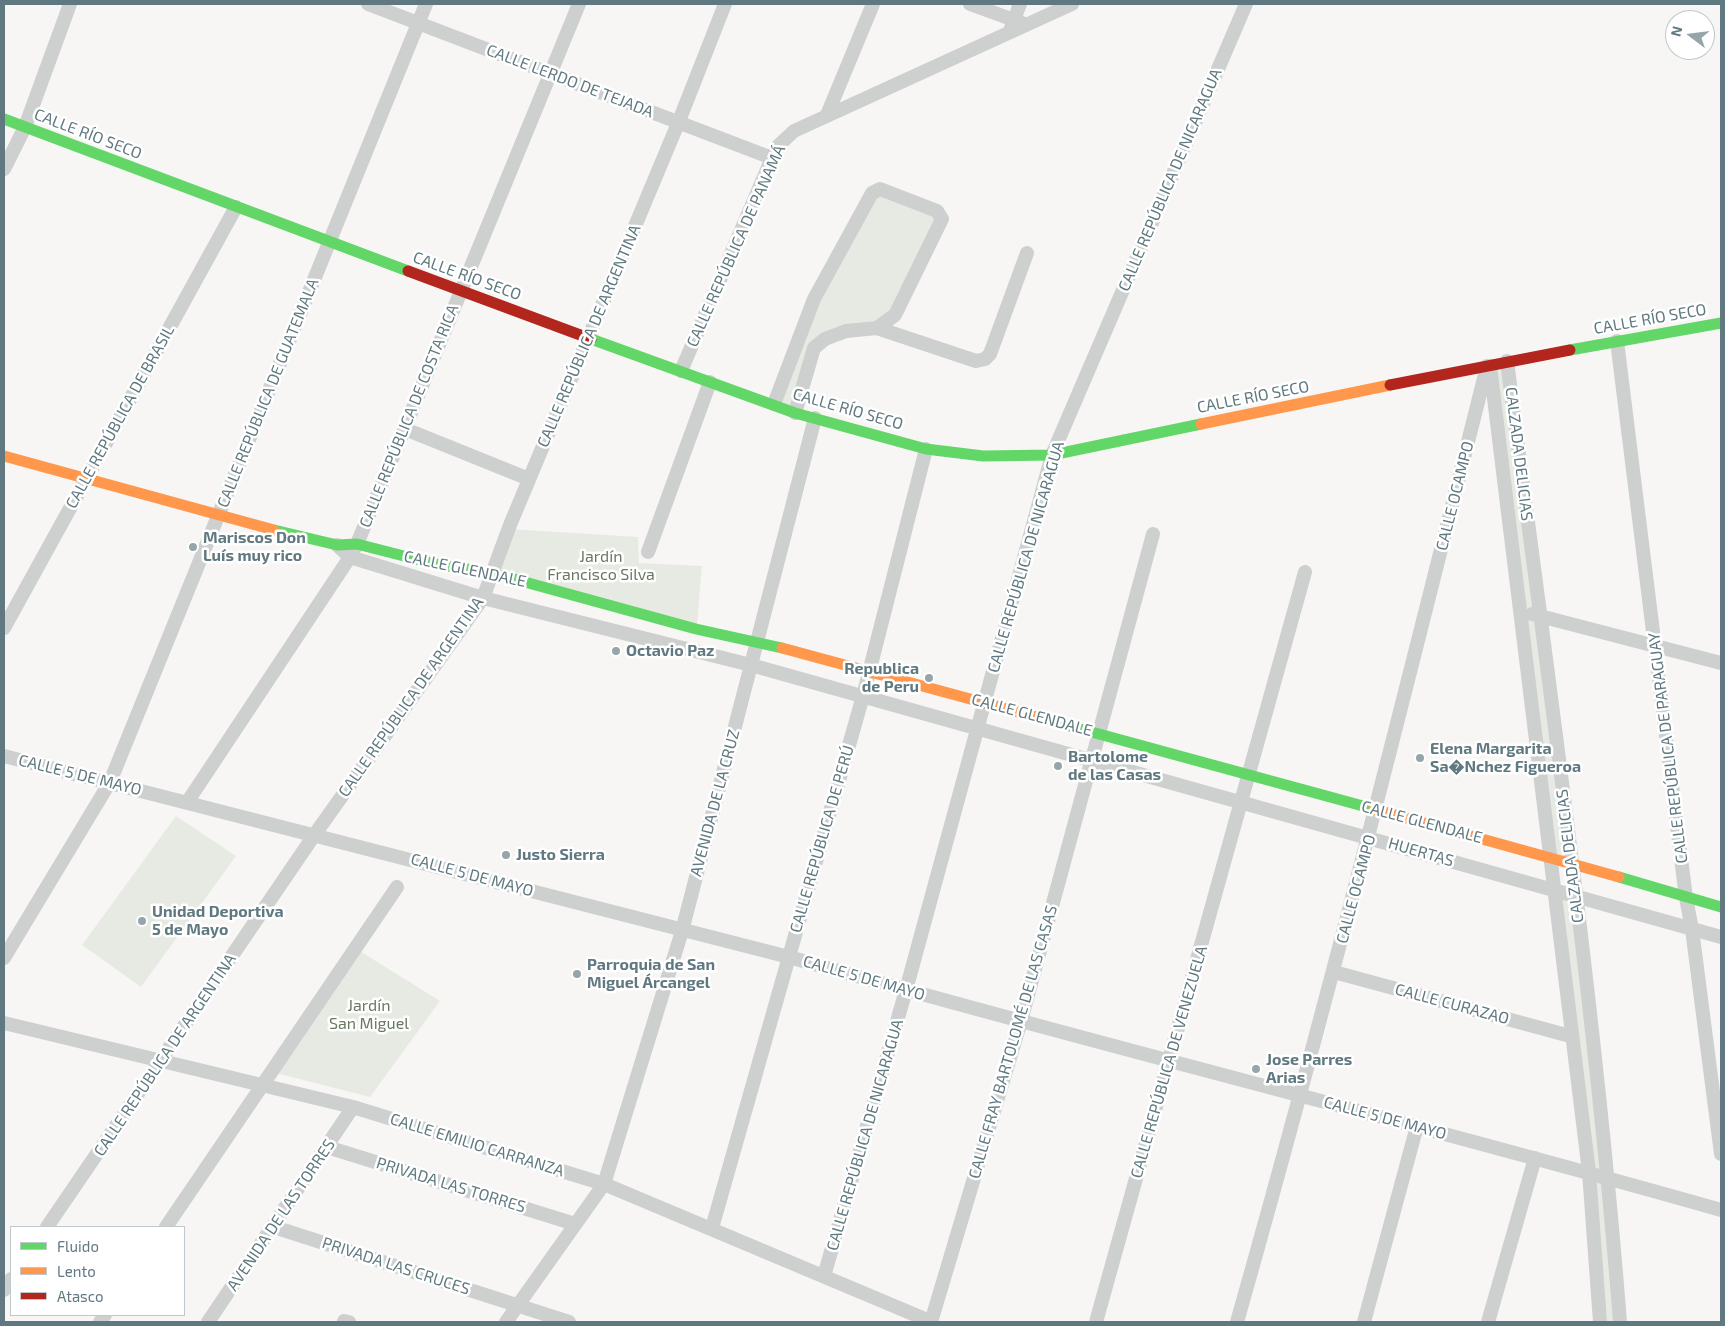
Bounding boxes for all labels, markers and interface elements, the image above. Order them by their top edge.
north arrow [1665,10,1715,60]
text: N [1666,24,1686,38]
street label: CALLE LERDO DE TEJADA [484,40,656,122]
street label: CALLE REPÚBLICA DE NICARAGUA [1114,66,1226,294]
street label: CALLE RÍO SECO [31,105,145,163]
street label: CALLE REPÚBLICA DE PANAMÁ [683,142,789,350]
street label: CALLE REPÚBLICA DE ARGENTINA [533,222,645,450]
street label: CALLE RÍO SECO [410,248,524,304]
street label: CALLE REPÚBLICA DE GUATEMALA [213,276,323,510]
street label: CALLE RÍO SECO [1592,300,1708,338]
street label: CALLE REPÚBLICA DE COSTA RICA [355,302,463,530]
street label: CALLE REPÚBLICA DE BRASIL [62,322,178,512]
street label: CALLE RÍO SECO [1195,377,1311,417]
street label: CALLE RÍO SECO [791,384,905,434]
street label: CALZADA DELICIAS [1501,386,1537,522]
street label: CALLE REPÚBLICA DE NICARAGUA [984,439,1068,675]
street label: CALLE OCAMPO [1432,439,1478,553]
place label: Mariscos Don Luís muy rico [203,528,306,566]
marker: Mariscos Don Luís muy rico [187,541,199,553]
street label: CALLE GLENDALE [402,547,528,591]
park label: Jardín Francisco Silva [547,547,655,585]
street label: CALLE REPÚBLICA DE ARGENTINA [334,593,488,801]
street label: CALLE REPÚBLICA DE PARAGUAY [1644,631,1692,865]
place label: Octavio Paz [626,641,714,661]
marker: Octavio Paz [610,645,622,657]
place label: Republica de Peru [844,659,919,697]
marker: Republica de Peru [923,672,935,684]
street label: CALLE GLENDALE [970,690,1094,740]
street label: AVENIDA DE LA CRUZ [686,727,744,879]
place label: Elena Margarita Sa�Nchez Figueroa [1430,739,1581,777]
street label: CALLE REPÚBLICA DE PERÚ [786,743,858,935]
place label: Bartolome de las Casas [1068,747,1161,785]
street label: CALLE 5 DE MAYO [17,750,143,800]
marker: Elena Margarita Sa�Nchez Figueroa [1414,752,1426,764]
marker: Bartolome de las Casas [1052,760,1064,772]
street label: CALZADA DELICIAS [1552,788,1588,924]
street label: CALLE GLENDALE [1360,797,1484,847]
street label: CALLE OCAMPO [1332,832,1380,946]
street label: HUERTAS [1386,833,1456,871]
place label: Justo Sierra [516,845,605,865]
street label: CALLE 5 DE MAYO [409,849,535,901]
marker: Justo Sierra [500,849,512,861]
place label: Unidad Deportiva 5 de Mayo [152,902,284,940]
street label: CALLE FRAY BARTOLOMÉ DE LAS CASAS [965,903,1061,1181]
marker: Unidad Deportiva 5 de Mayo [136,915,148,927]
street label: CALLE REPÚBLICA DE VENEZUELA [1127,944,1211,1180]
street label: CALLE REPÚBLICA DE ARGENTINA [90,950,240,1160]
street label: CALLE 5 DE MAYO [801,951,927,1005]
place label: Parroquia de San Miguel Árcangel [587,955,715,993]
marker: Parroquia de San Miguel Árcangel [571,968,583,980]
street label: CALLE CURAZAO [1393,980,1511,1028]
park label: Jardín San Miguel [329,996,409,1034]
street label: CALLE REPÚBLICA DE NICARAGUA [823,1017,907,1253]
place label: Jose Parres Arias [1266,1050,1352,1088]
marker: Jose Parres Arias [1250,1063,1262,1075]
street label: CALLE 5 DE MAYO [1322,1092,1448,1144]
street label: CALLE EMILIO CARRANZA [388,1109,566,1181]
street label: AVENIDA DE LAS TORRES [223,1135,339,1295]
street label: PRIVADA LAS TORRES [374,1153,528,1217]
legend [10,1226,185,1316]
street label: PRIVADA LAS CRUCES [320,1233,472,1299]
text: Fluido [57,1237,99,1255]
text: Lento [57,1262,96,1280]
text: Atasco [57,1287,103,1305]

